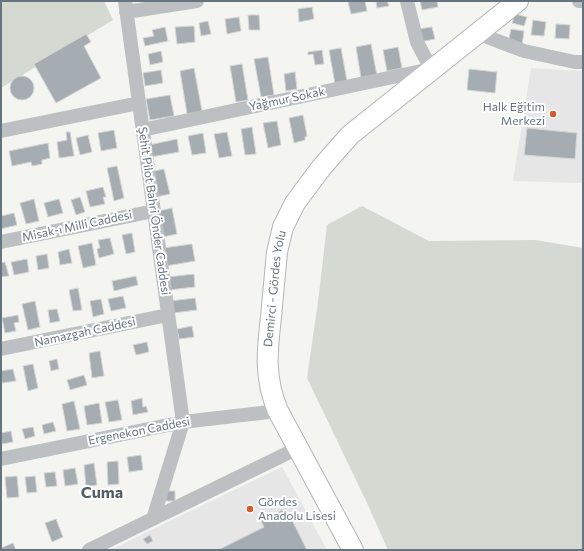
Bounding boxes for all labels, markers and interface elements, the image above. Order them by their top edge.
street label: Yağmur Sokak [248,83,326,113]
place label: Halk Eğitim Merkezi [483,99,545,127]
marker: Halk Eğitim Merkezi [548,109,558,119]
street label: Şehit Pilot Bahri Önder Caddesi [136,126,174,296]
street label: Misak-ı Milli Caddesi [20,206,133,244]
street label: Demirci - Gördes Yolu [260,229,288,347]
street label: Namazgah Caddesi [33,313,137,349]
street label: Ergenekon Caddesi [87,413,191,447]
district label: Cuma [81,482,123,501]
place label: Gördes Anadolu Lisesi [258,494,336,522]
marker: Gördes Anadolu Lisesi [245,504,255,514]

